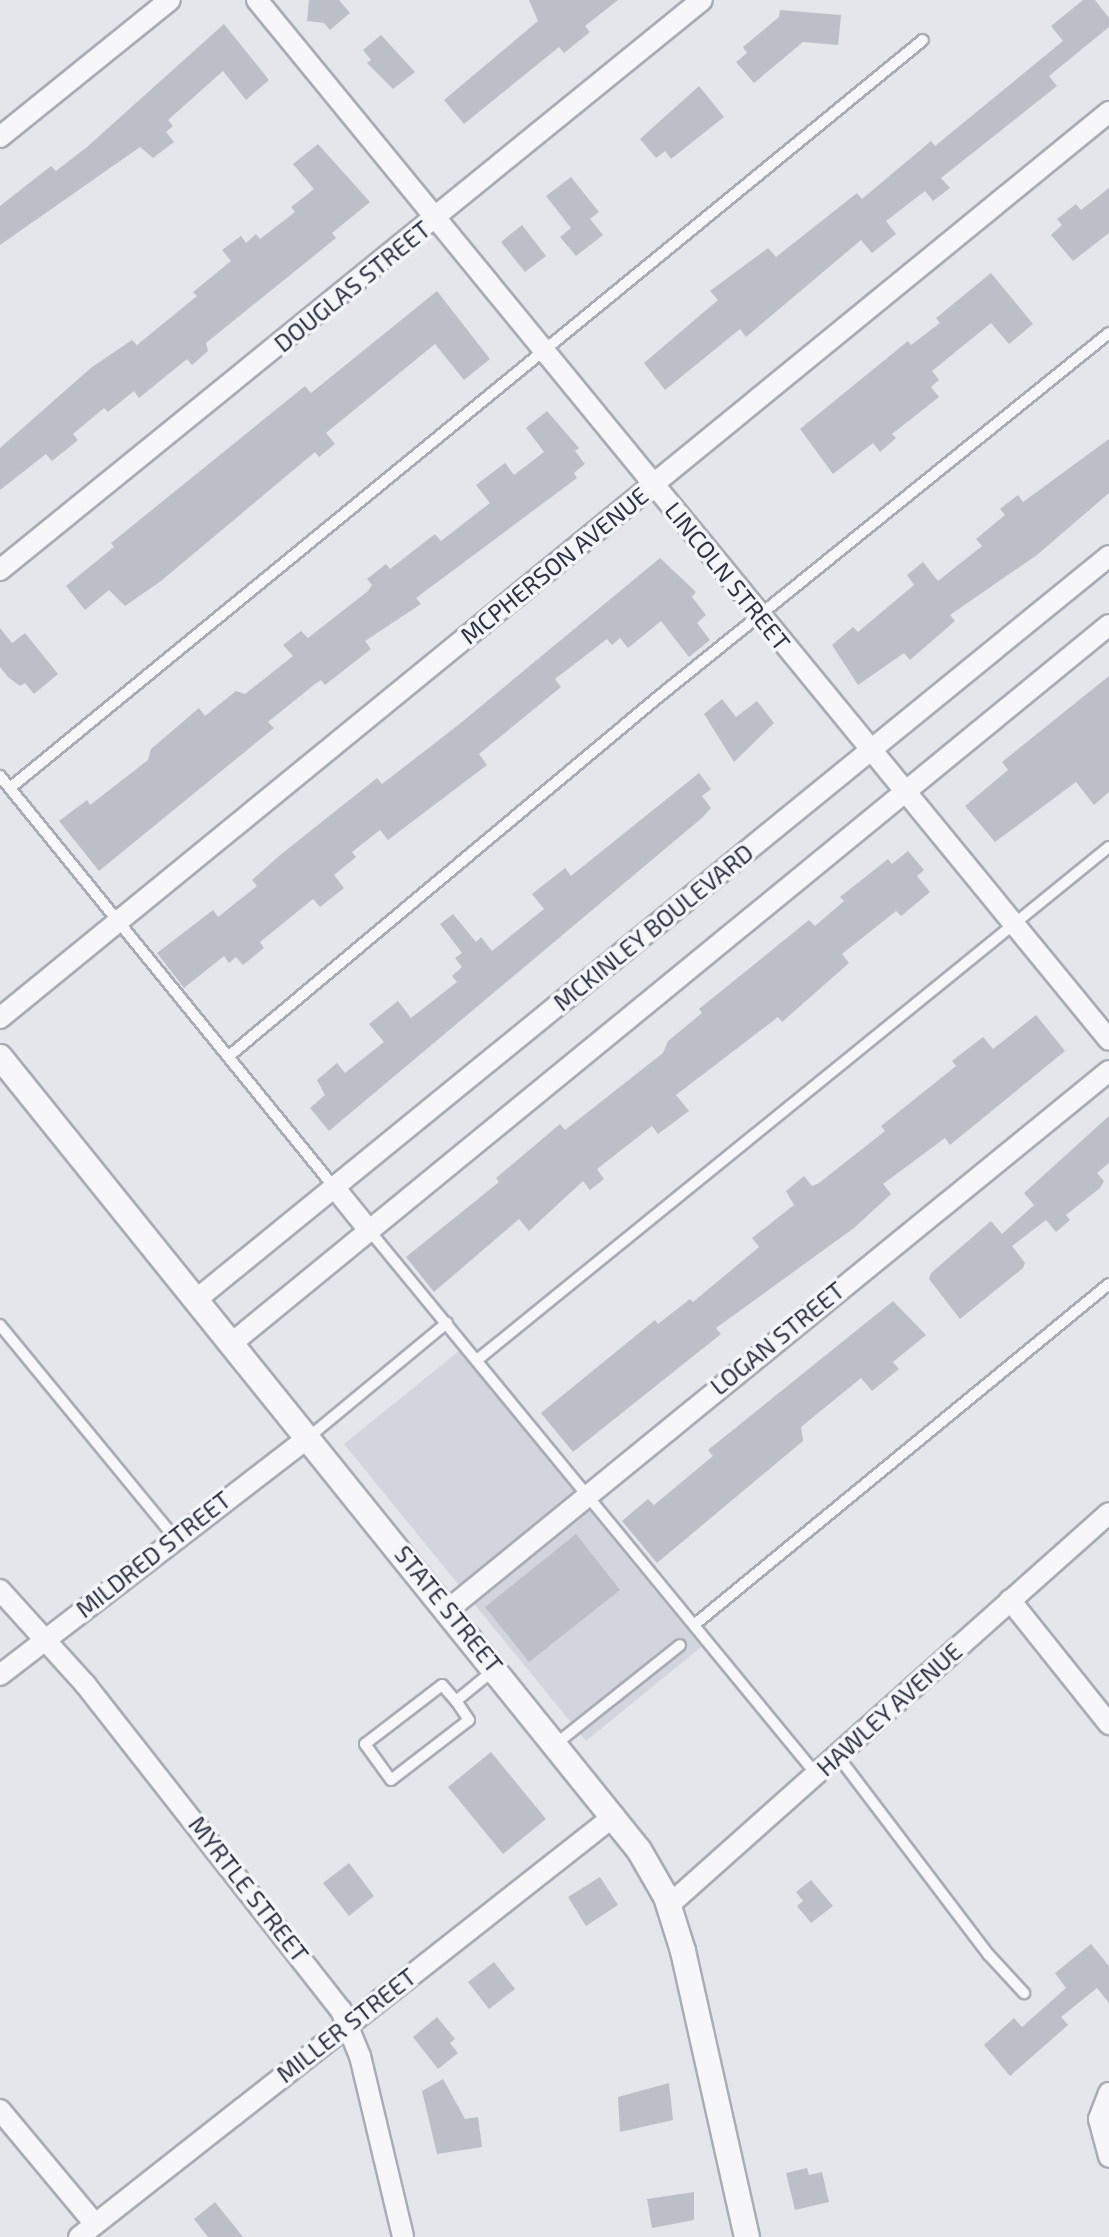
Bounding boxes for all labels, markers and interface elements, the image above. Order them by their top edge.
street label: DOUGLAS STREET [268,214,436,358]
street label: MCPHERSON AVENUE [454,480,654,650]
street label: LINCOLN STREET [659,496,797,656]
street label: MCKINLEY BOULEVARD [547,837,759,1017]
street label: LOGAN STREET [704,1275,850,1401]
street label: MILDRED STREET [70,1485,236,1623]
street label: STATE STREET [389,1540,509,1678]
street label: HAWLEY AVENUE [810,1636,968,1782]
street label: MYRTLE STREET [183,1810,315,1968]
street label: MILLER STREET [271,1962,421,2088]

